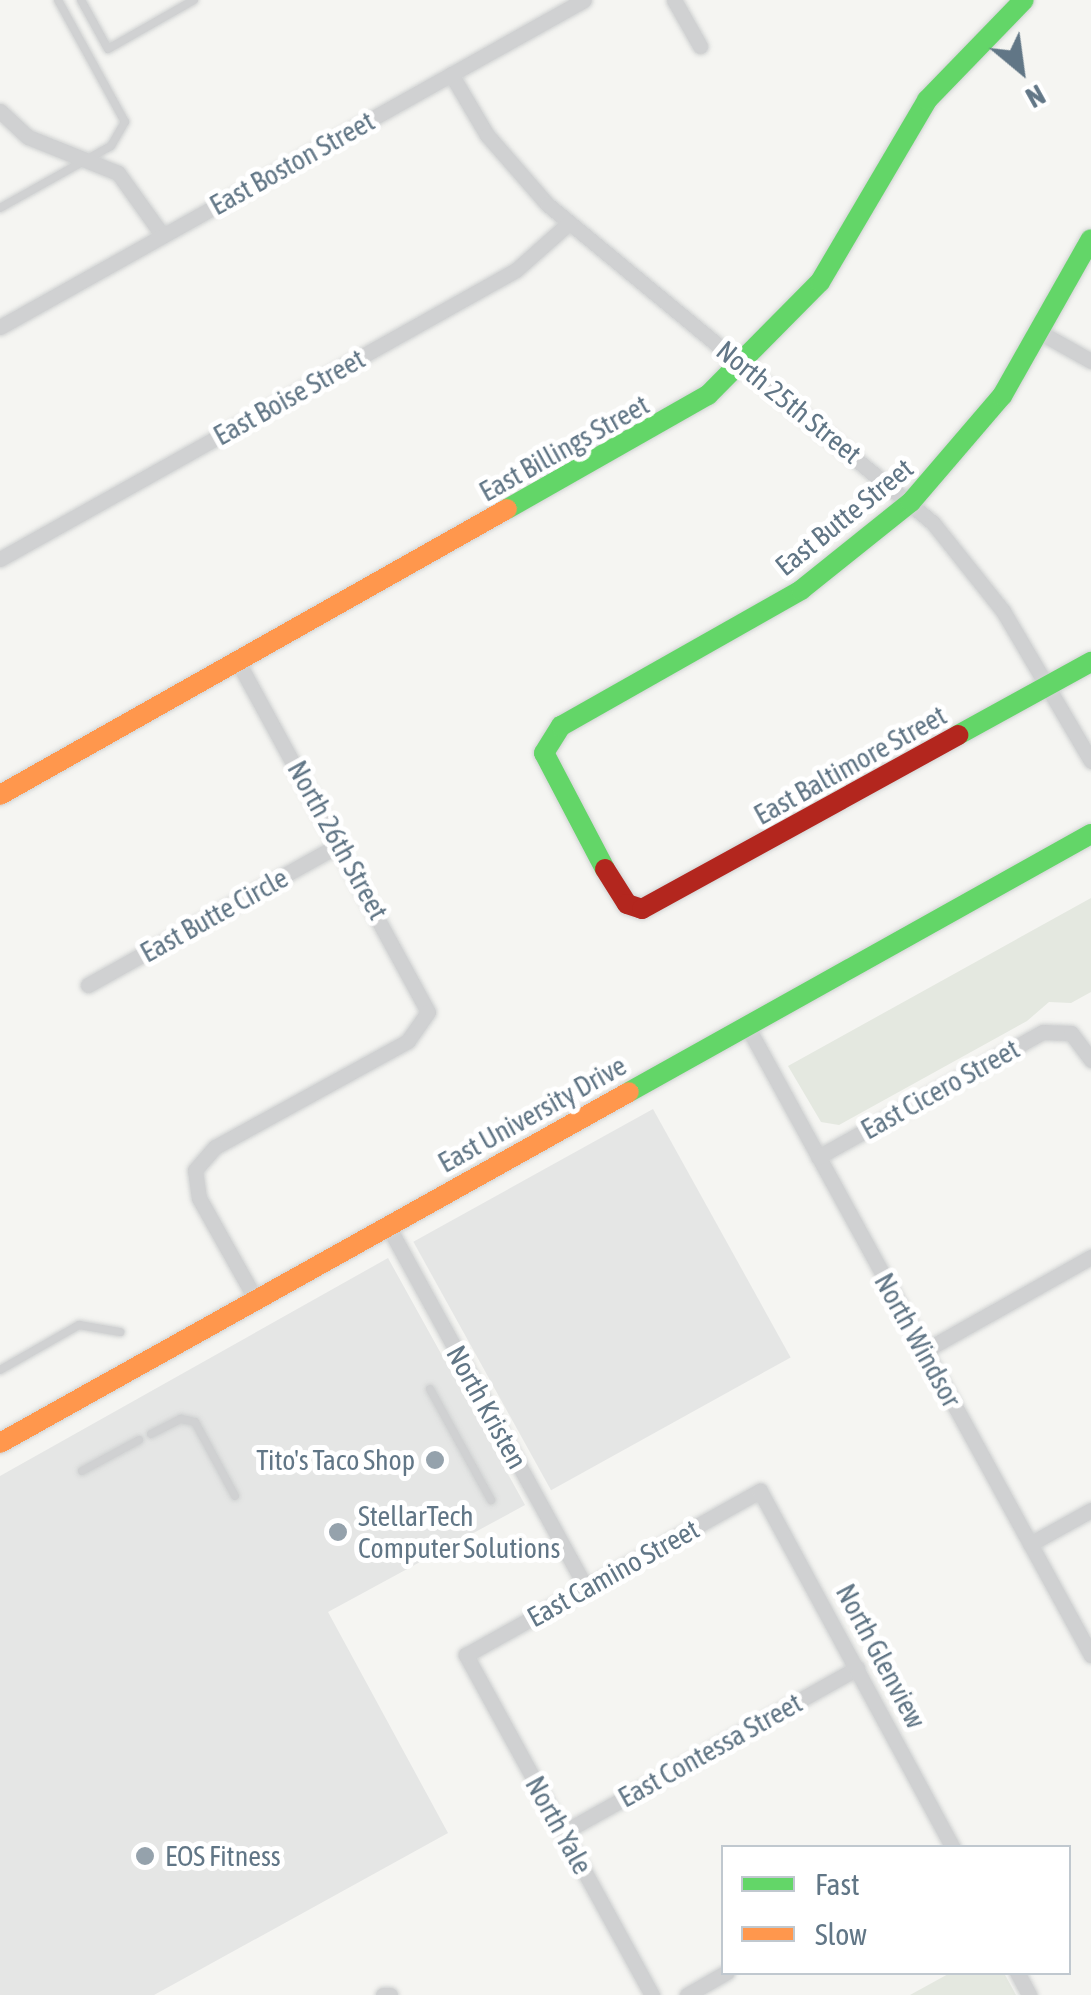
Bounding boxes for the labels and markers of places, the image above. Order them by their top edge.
place label: Tito's Taco Shop [256,1443,415,1477]
marker: Tito's Taco Shop [424,1449,446,1471]
place label: StellarTech Computer Solutions [358,1499,560,1565]
marker: StellarTech Computer Solutions [327,1521,349,1543]
place label: EOS Fitness [165,1839,281,1873]
marker: EOS Fitness [134,1845,156,1867]

